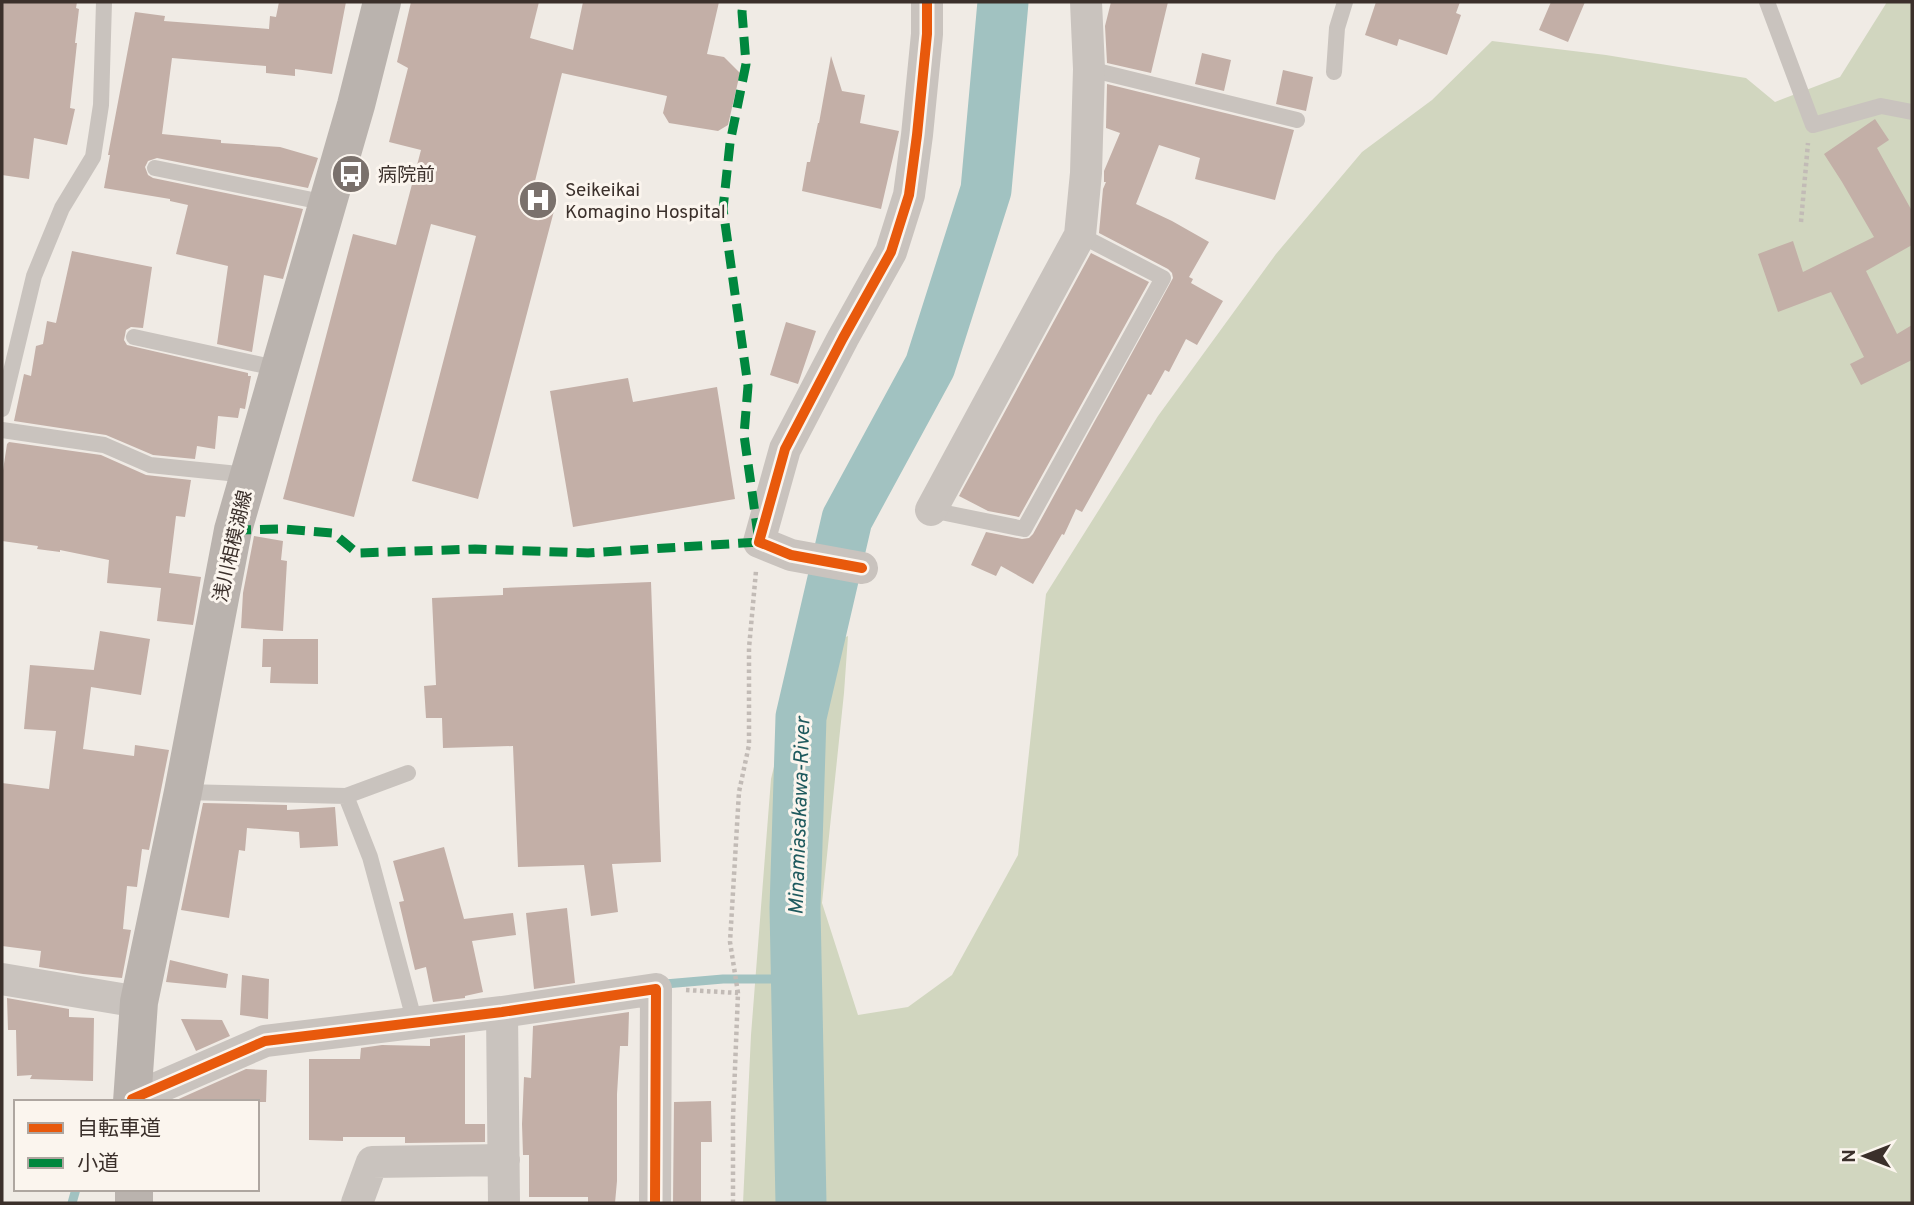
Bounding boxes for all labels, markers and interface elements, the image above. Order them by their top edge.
bus stop icon: 病院前 [330,153,372,195]
place label: 病院前 [378,164,435,188]
hospital icon: Seikeikai Komagino Hospital [517,179,559,221]
place label: Seikeikai Komagino Hospital [565,179,726,225]
street label: 浅川相模湖線 [209,488,258,605]
water label: Minamiasakawa-River [784,715,818,916]
legend [14,1100,259,1191]
text: 自転車道 [77,1116,161,1143]
north arrow [1830,1121,1900,1191]
text: N [1838,1149,1862,1163]
text: 小道 [77,1151,119,1178]

